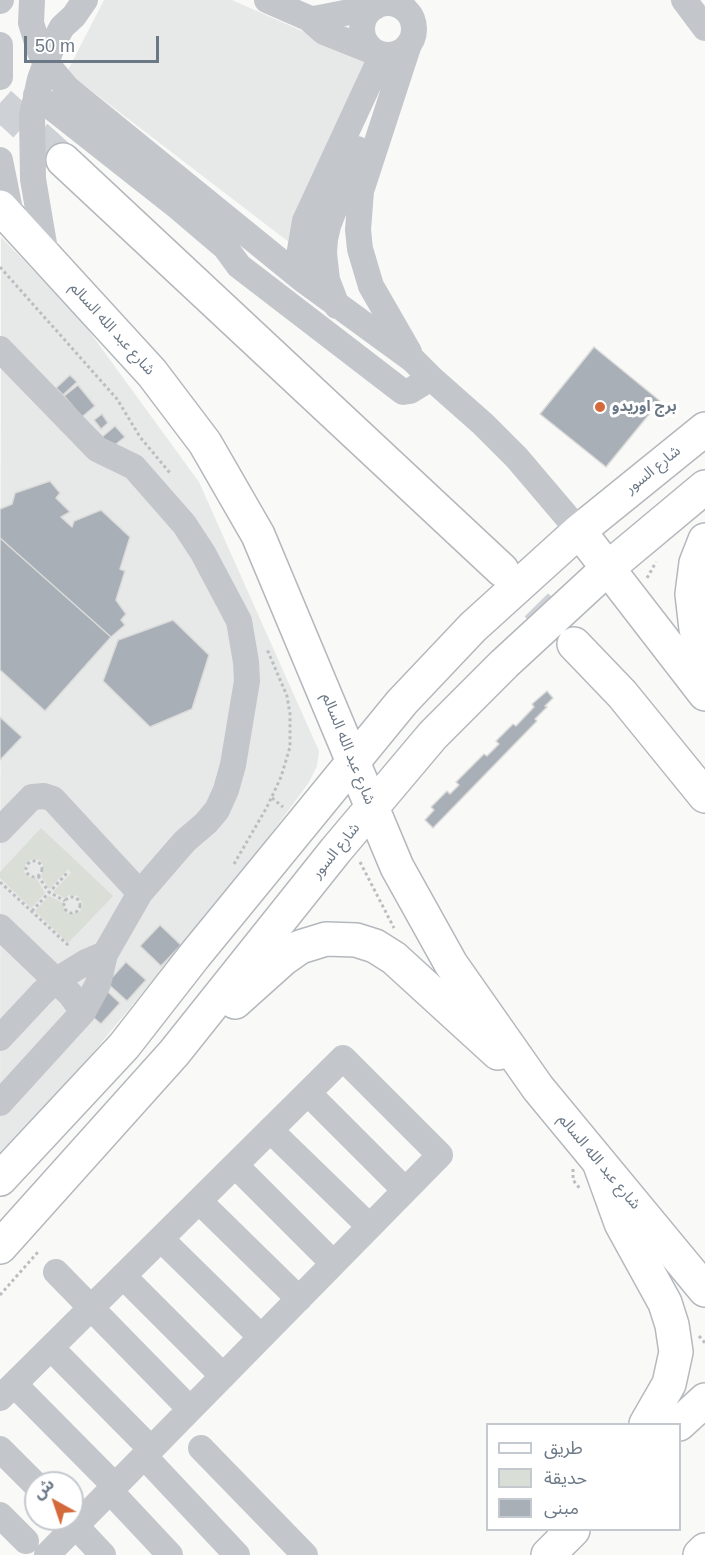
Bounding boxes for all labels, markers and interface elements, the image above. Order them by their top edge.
scale bar [27,24,162,62]
text: 50 m [35,36,75,56]
street label: شارع عبد الله السالم [66,279,158,379]
place label: برج اوريدو [612,398,677,416]
marker: برج اوريدو [593,400,607,414]
street label: شارع السور [622,442,684,498]
street label: شارع عبد الله السالم [317,691,379,807]
street label: شارع السور [308,820,364,882]
street label: شارع عبد الله السالم [554,1111,644,1213]
legend [486,1423,681,1531]
text: طريق [544,1438,583,1458]
text: حديقة [544,1468,587,1488]
north arrow [24,1471,84,1531]
text: ش [30,1475,57,1502]
text: مبنى [544,1498,579,1518]

